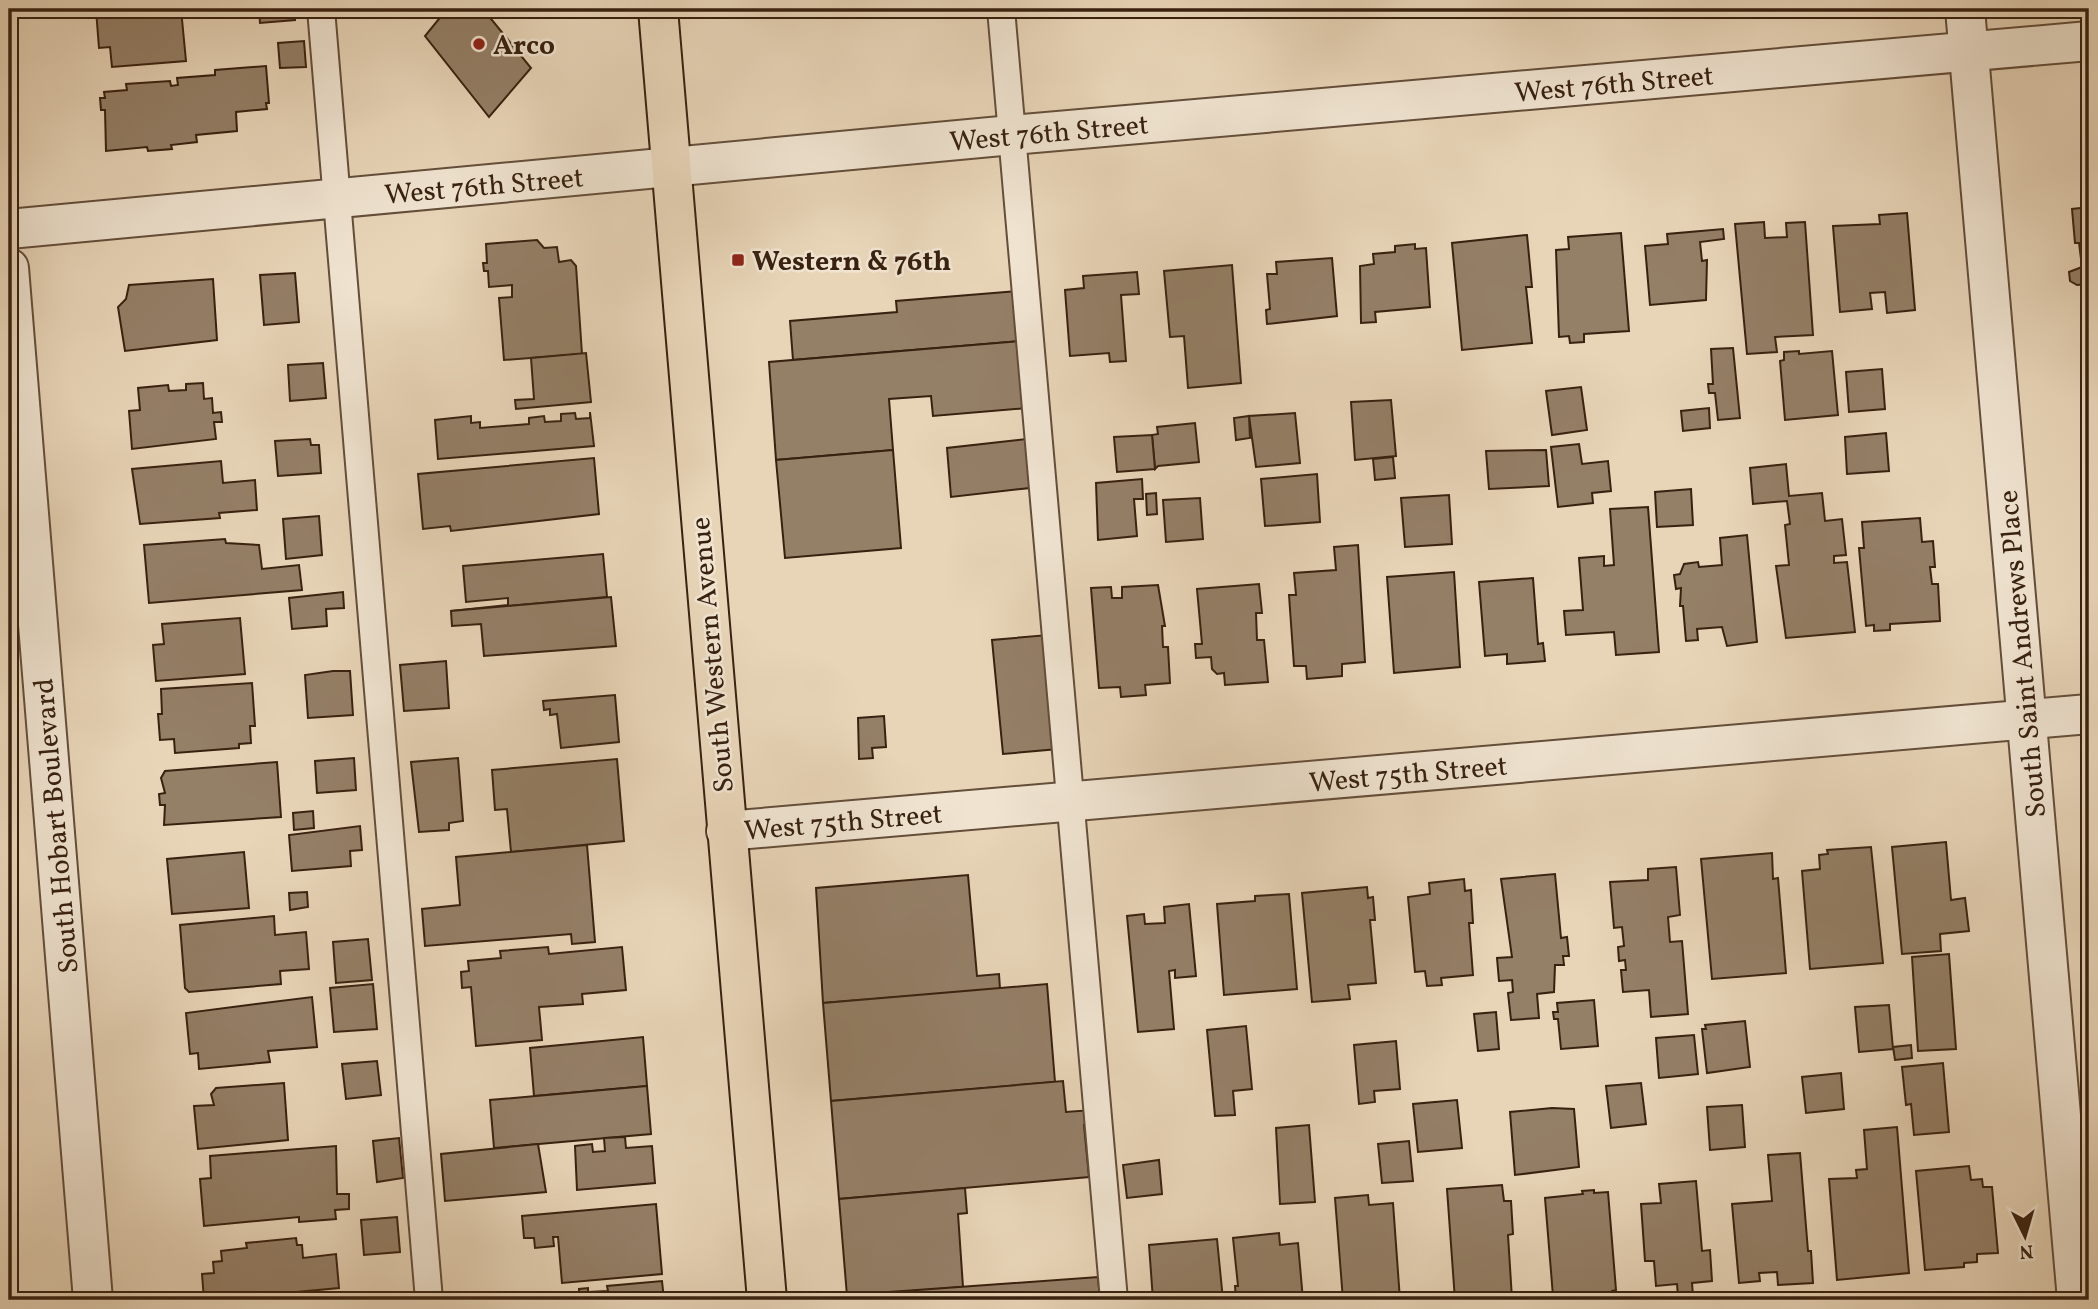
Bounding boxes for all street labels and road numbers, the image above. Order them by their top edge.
street label: West 76th Street [1513,57,1715,114]
street label: West 76th Street [948,106,1150,163]
street label: West 76th Street [383,159,585,216]
street label: South Saint Andrews Place [1990,488,2057,819]
street label: South Western Avenue [682,515,745,794]
street label: South Hobart Boulevard [25,677,90,975]
street label: West 75th Street [1307,747,1509,804]
street label: West 75th Street [742,795,944,852]

